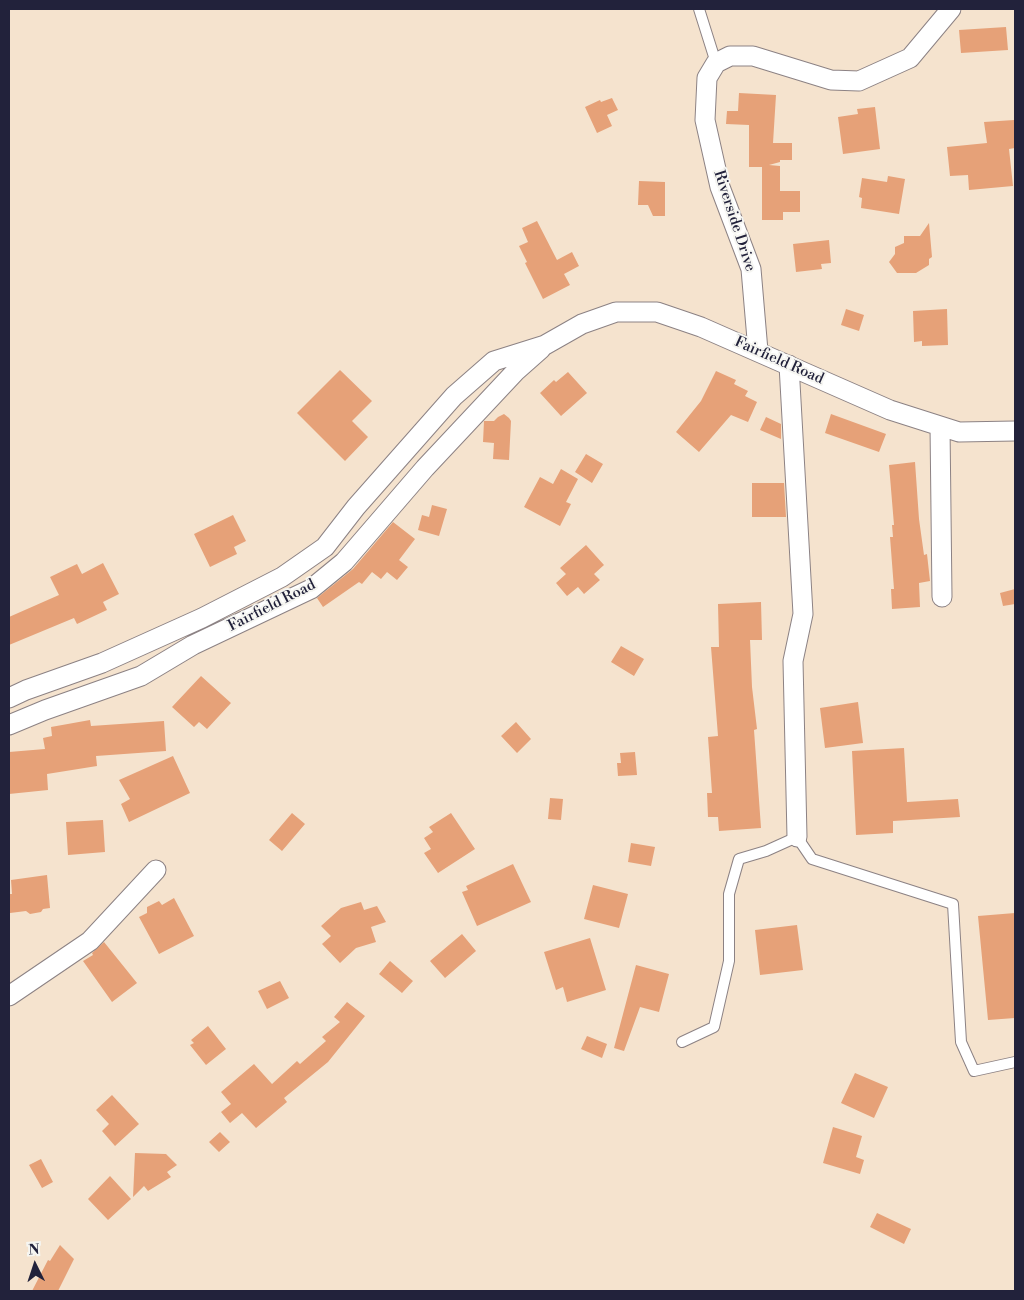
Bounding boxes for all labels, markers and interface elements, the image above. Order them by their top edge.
street label: Riverside Drive [709,168,759,274]
street label: Fairfield Road [732,333,826,389]
street label: Fairfield Road [225,576,319,636]
north arrow [10,1240,60,1290]
text: N [28,1241,40,1259]

